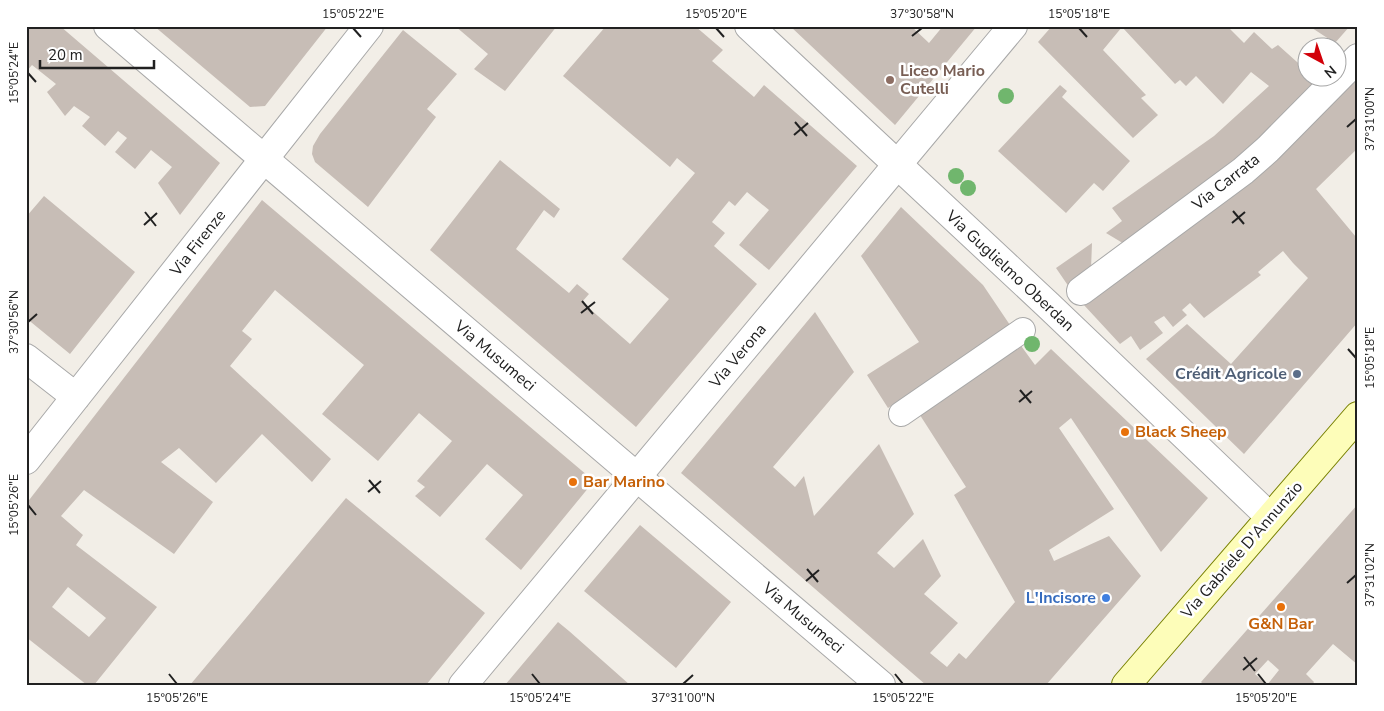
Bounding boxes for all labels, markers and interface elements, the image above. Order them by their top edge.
text: 15°05'22"E [322,6,384,22]
text: 15°05'20"E [685,6,747,22]
text: 37°30'58"N [890,6,954,22]
text: 15°05'18"E [1048,6,1110,22]
scale bar [40,38,154,70]
north arrow [1296,38,1346,88]
text: 15°05'24"E [6,42,22,104]
text: 20 m [48,45,83,65]
place label: Liceo Mario Cutelli [900,60,985,100]
text: N [1320,61,1340,82]
marker: Liceo Mario Cutelli [884,74,896,86]
text: 37°31'00"N [1362,87,1378,151]
street label: Via Carrata [1187,149,1264,216]
street label: Via Firenze [164,205,231,282]
street label: Via Guglielmo Oberdan [940,205,1079,336]
text: 37°30'56"N [6,290,22,354]
street label: Via Musumeci [449,315,540,397]
street label: Via Verona [704,319,772,394]
text: 15°05'18"E [1362,327,1378,389]
place label: Crédit Agricole [1175,363,1287,385]
marker: Crédit Agricole [1291,368,1303,380]
place label: Black Sheep [1135,421,1227,443]
marker: Black Sheep [1119,426,1131,438]
place label: Bar Marino [583,471,665,493]
text: 15°05'26"E [6,474,22,536]
marker: Bar Marino [567,476,579,488]
street label: Via Gabriele D'Annunzio [1176,477,1308,624]
text: 37°31'02"N [1362,543,1378,607]
street label: Via Musumeci [757,577,848,659]
place label: L'Incisore [1026,587,1096,609]
marker: L'Incisore [1100,592,1112,604]
marker: G&N Bar [1275,601,1287,613]
place label: G&N Bar [1248,613,1315,635]
text: 15°05'26"E [146,690,208,706]
text: 15°05'24"E [509,690,571,706]
text: 37°31'00"N [651,690,715,706]
text: 15°05'22"E [872,690,934,706]
text: 15°05'20"E [1235,690,1297,706]

